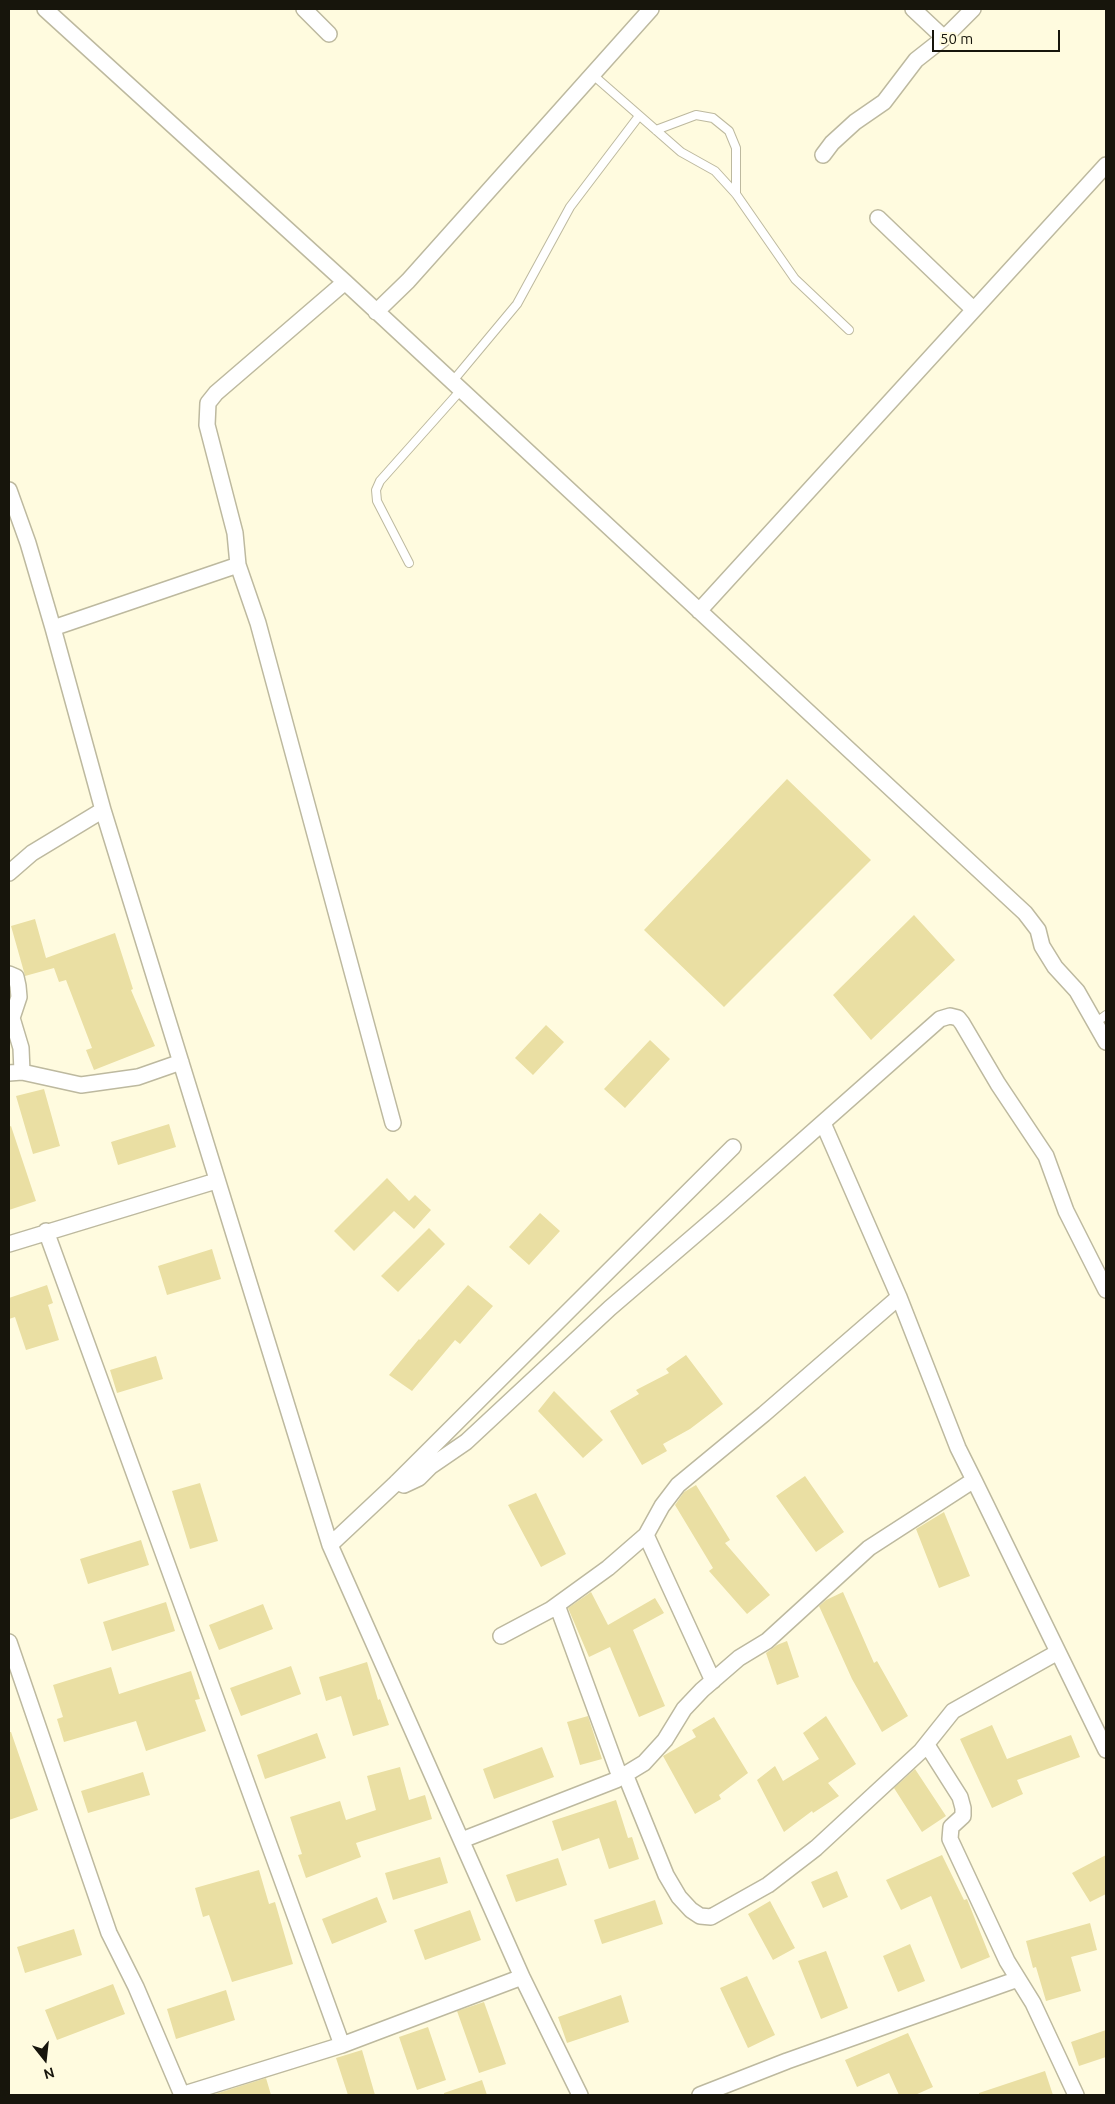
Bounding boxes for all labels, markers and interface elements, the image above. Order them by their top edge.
scale bar [935,20,1062,52]
text: 50 m [940,30,973,47]
north arrow [20,2034,70,2084]
text: N [42,2064,56,2083]

